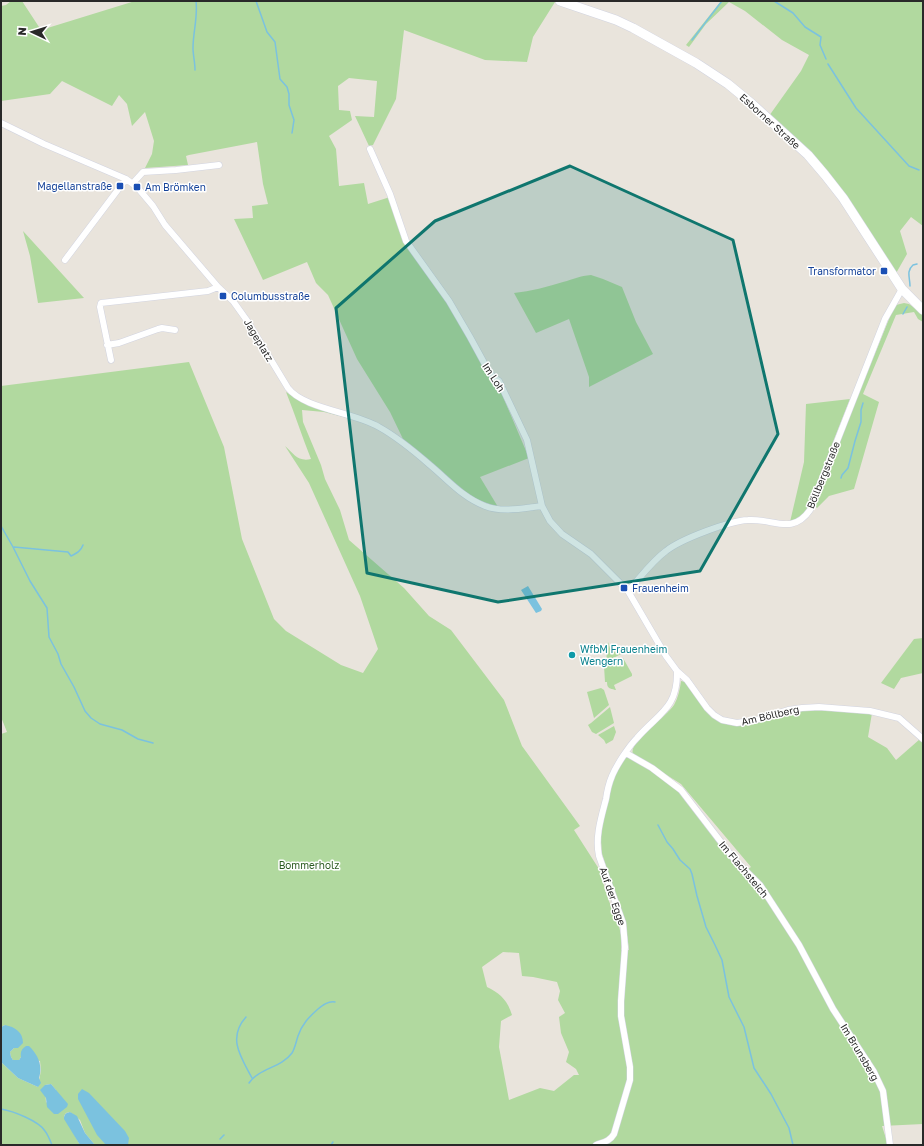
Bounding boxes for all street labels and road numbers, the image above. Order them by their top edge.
street label: Esborner Straße [737,91,803,151]
street label: Jageplatz [242,317,276,363]
street label: Im Loh [480,360,508,394]
street label: Böllbergstraße [804,439,842,510]
street label: Am Böllberg [740,703,800,727]
street label: Im Flachsteich [717,838,771,900]
street label: Auf der Egge [597,865,629,927]
street label: Im Brunsberg [838,1021,882,1083]

